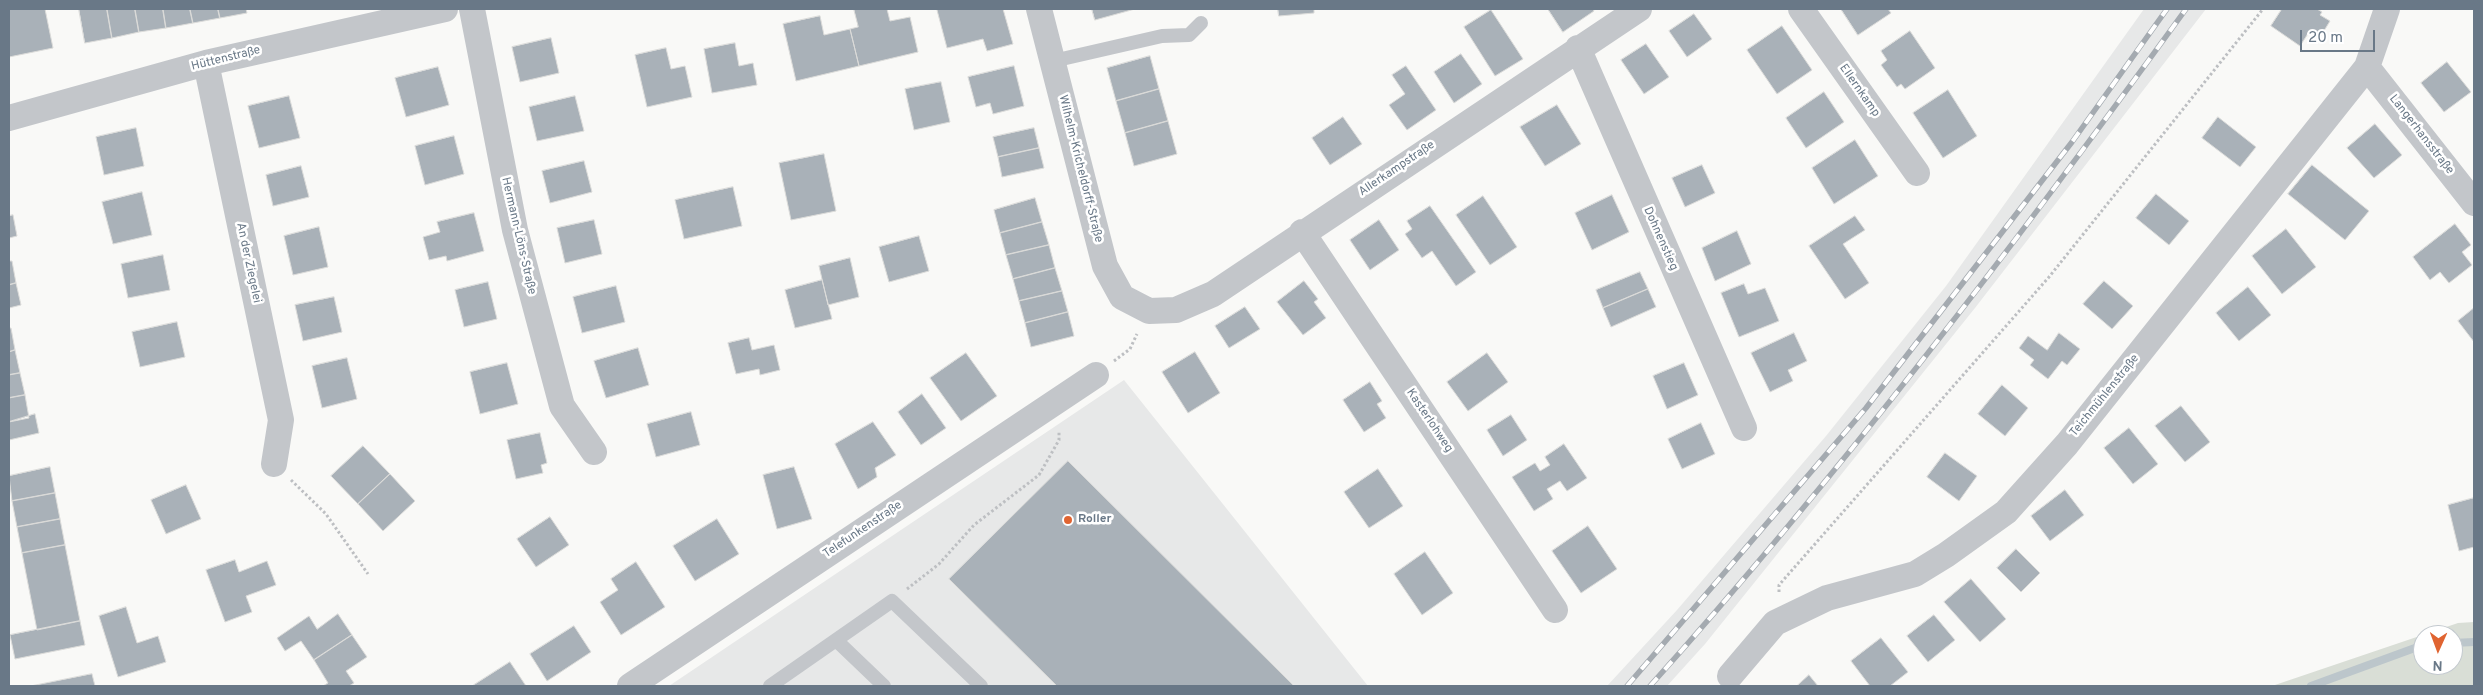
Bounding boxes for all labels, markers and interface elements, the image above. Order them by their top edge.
scale bar [2303,20,2378,52]
text: 20 m [2308,29,2343,48]
street label: Hüttenstraße [190,43,262,75]
street label: Ellernkamp [1836,62,1882,120]
street label: Langerhansstraße [2385,92,2457,178]
street label: Wilhelm-Kricheldorff-Straße [1055,94,1105,244]
street label: Allerkampstraße [1356,138,1438,200]
street label: Hermann-Löns-Straße [497,176,539,296]
street label: Dohnenstieg [1640,205,1680,273]
street label: An der Ziegelei [232,221,264,305]
street label: Teichmühlenstraße [2067,352,2143,440]
street label: Kasterlohweg [1402,386,1456,456]
street label: Telefunkenstraße [821,498,905,562]
place label: Roller [1078,513,1111,527]
marker: Roller [1062,514,1074,526]
north arrow [2413,625,2463,675]
text: N [2432,656,2443,673]

